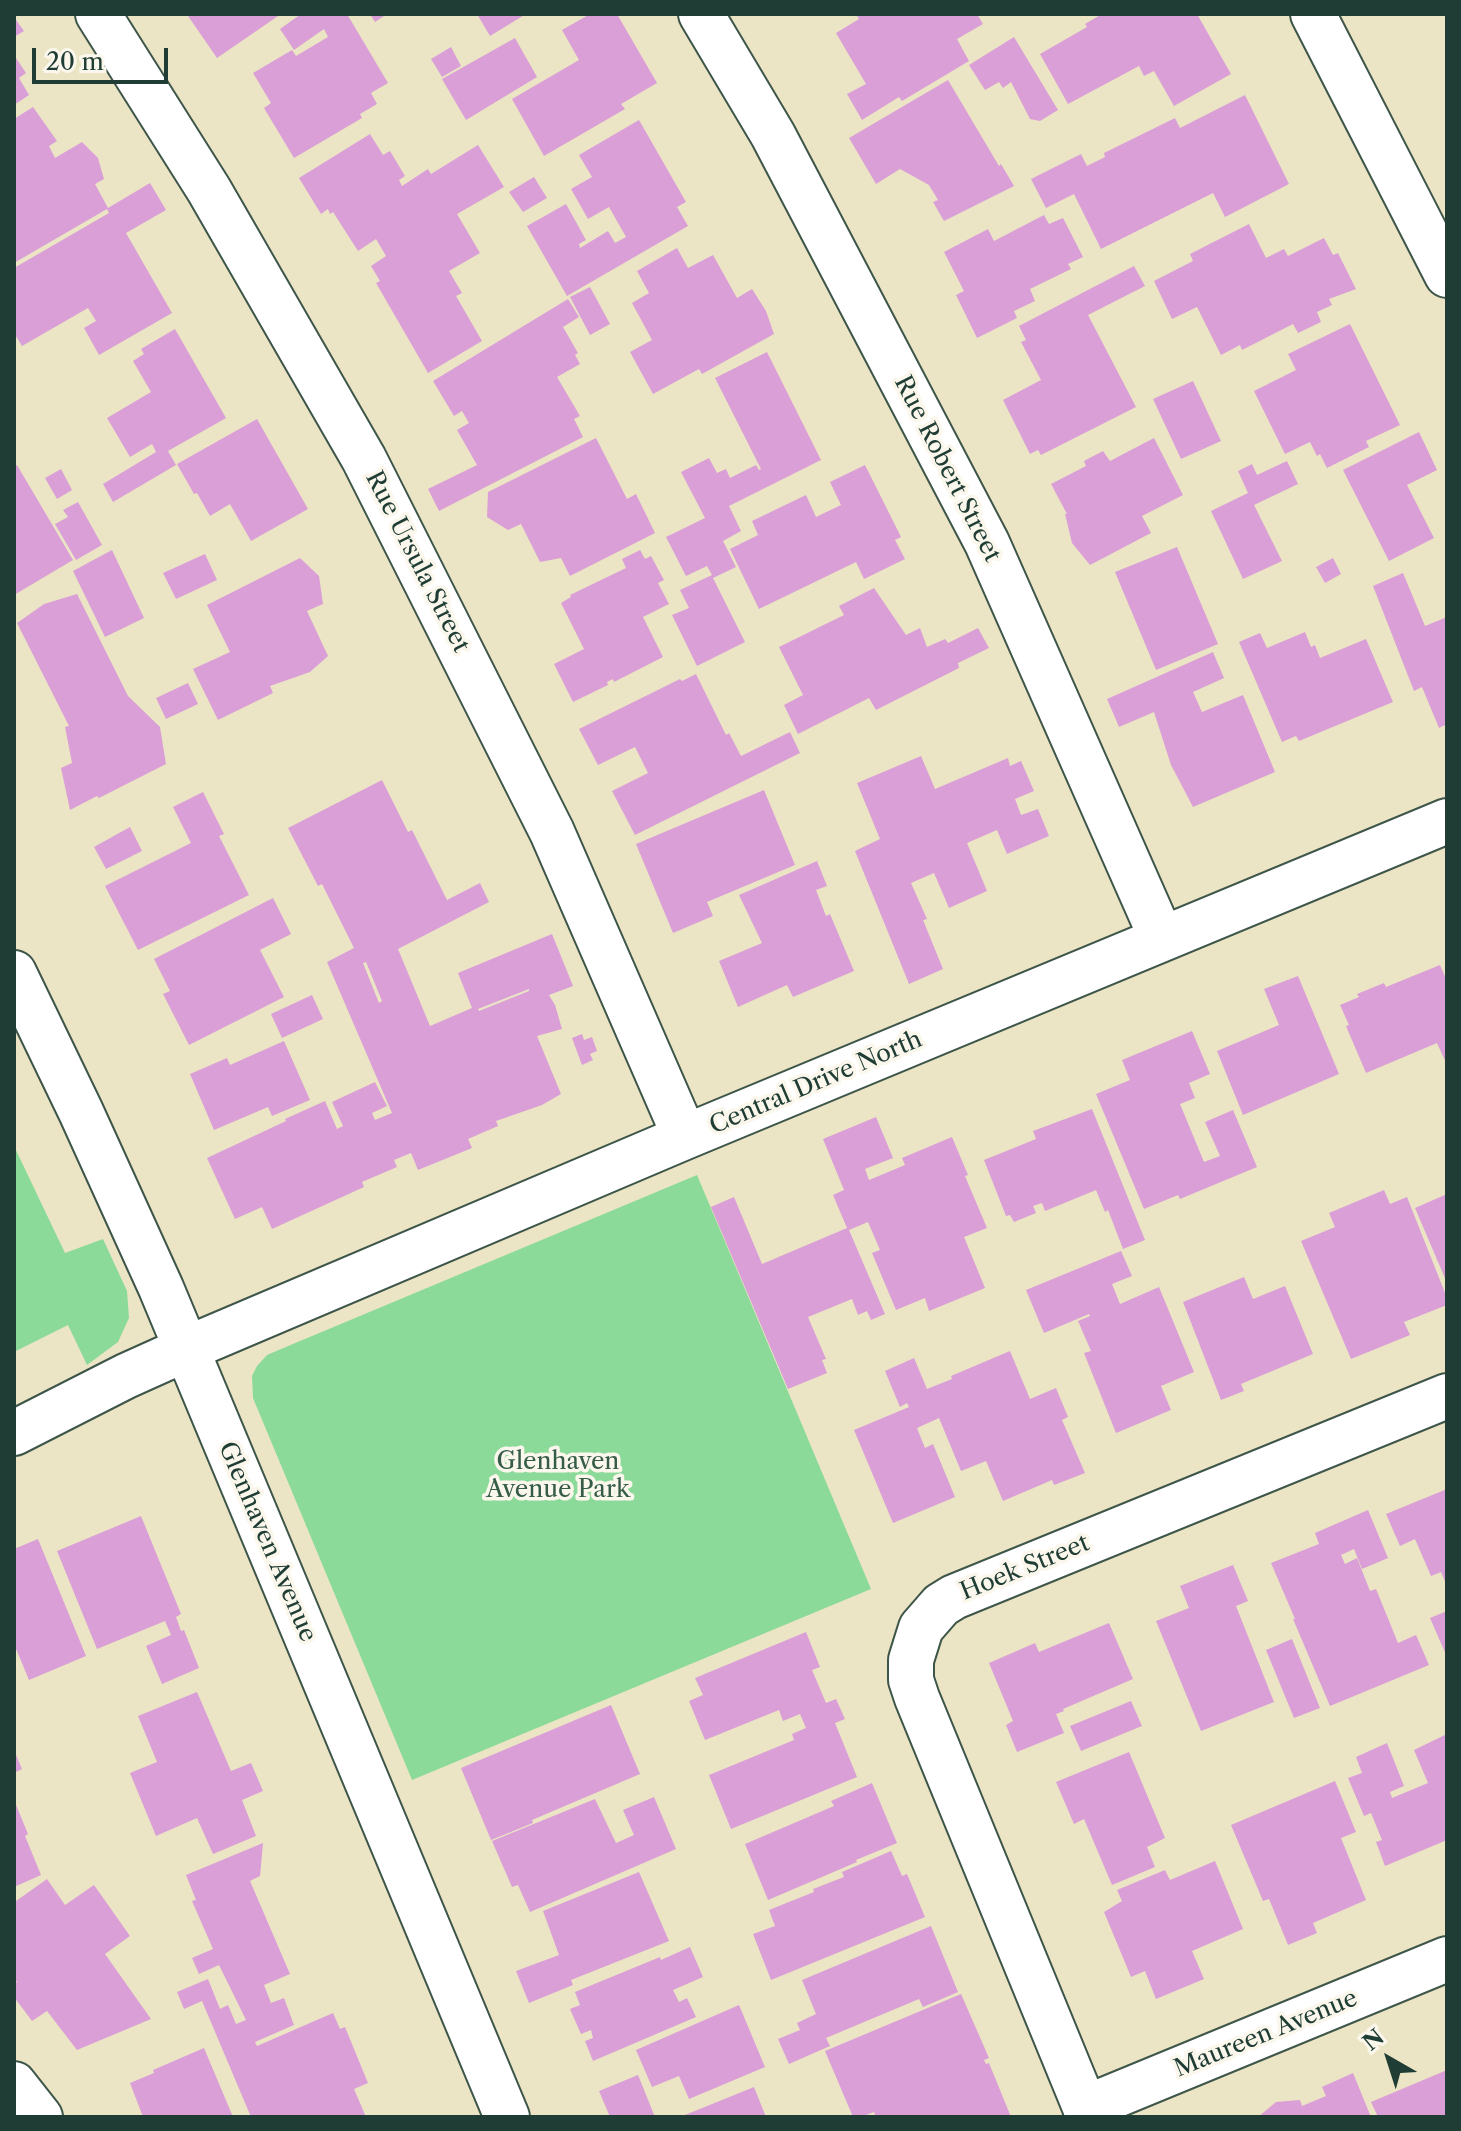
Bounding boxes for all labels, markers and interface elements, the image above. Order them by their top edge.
scale bar [36,32,172,82]
text: 20 m [46,47,104,76]
street label: Rue Robert Street [888,371,1006,567]
street label: Rue Ursula Street [359,467,475,657]
street label: Central Drive North [705,1025,927,1141]
street label: Glenhaven Avenue [212,1438,322,1646]
park label: Glenhaven Avenue Park [486,1448,630,1504]
street label: Hoek Street [956,1529,1094,1607]
street label: Maureen Avenue [1170,1984,1362,2084]
north arrow [1349,2019,1429,2099]
text: N [1358,2023,1390,2056]

